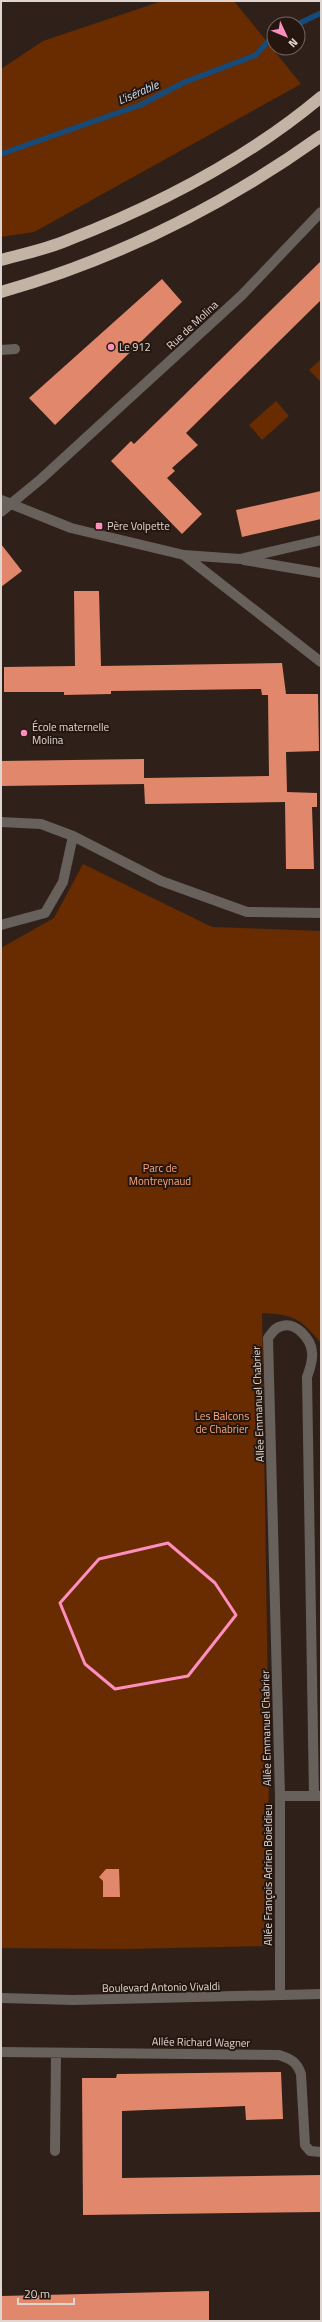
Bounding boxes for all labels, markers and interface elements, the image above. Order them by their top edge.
north arrow [266,16,306,56]
text: N [285,35,302,51]
water label: L'isérable [114,74,163,109]
street label: Rue de Molina [163,296,222,353]
place label: Le 912 [119,339,151,355]
marker: Le 912 [106,342,116,352]
place label: Père Volpette [107,518,170,534]
marker: Père Volpette [94,521,104,531]
place label: École maternelle Molina [32,719,110,748]
marker: École maternelle Molina [19,728,29,738]
park label: Parc de Montreynaud [129,1160,191,1189]
street label: Allée Emmanuel Chabrier [248,1345,268,1462]
park label: Les Balcons de Chabrier [195,1408,249,1437]
street label: Allée Emmanuel Chabrier [257,1670,275,1786]
street label: Allée François Adrien Boieldieu [260,1804,276,1946]
street label: Boulevard Antonio Vivaldi [102,1978,220,1996]
street label: Allée Richard Wagner [152,2033,251,2051]
scale bar [18,2280,74,2306]
text: 20 m [24,2284,50,2303]

